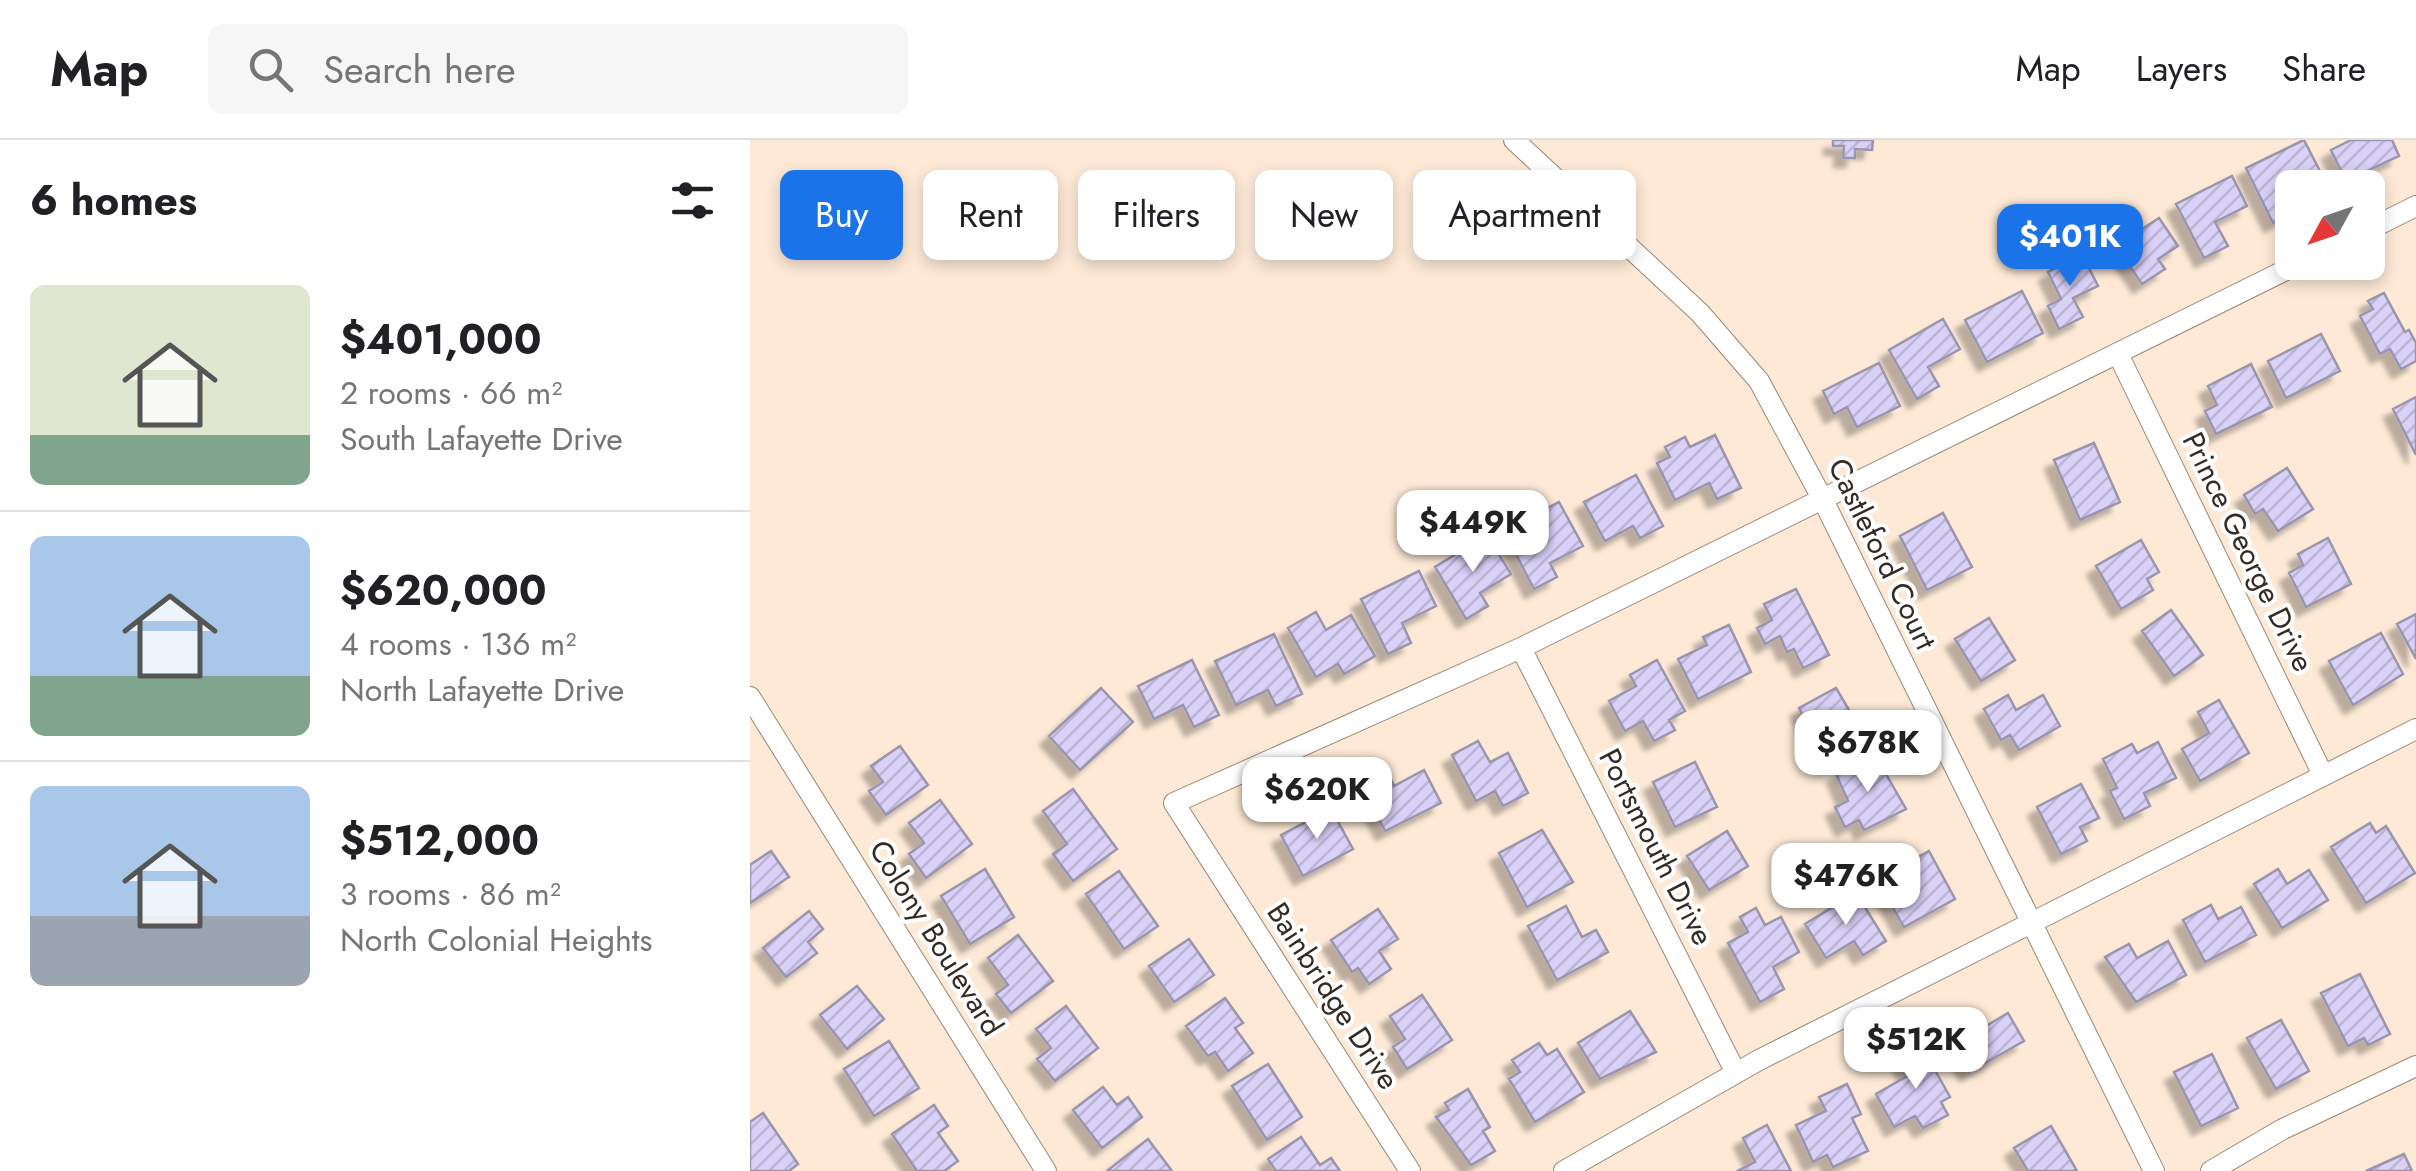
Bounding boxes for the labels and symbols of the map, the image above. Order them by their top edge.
north arrow [2275,170,2385,280]
pin: $401K [2000,204,2140,289]
street label: Prince George Drive [2172,425,2325,679]
street label: Castleford Court [1818,451,1948,657]
pin: $449K [1403,490,1543,575]
pin: $678K [1798,710,1938,795]
street label: Portsmouth Drive [1588,741,1725,953]
pin: $620K [1247,757,1387,842]
street label: Colony Boulevard [859,831,1014,1044]
pin: $476K [1776,843,1916,928]
street label: Bainbridge Drive [1257,894,1410,1098]
pin: $512K [1846,1007,1986,1092]

